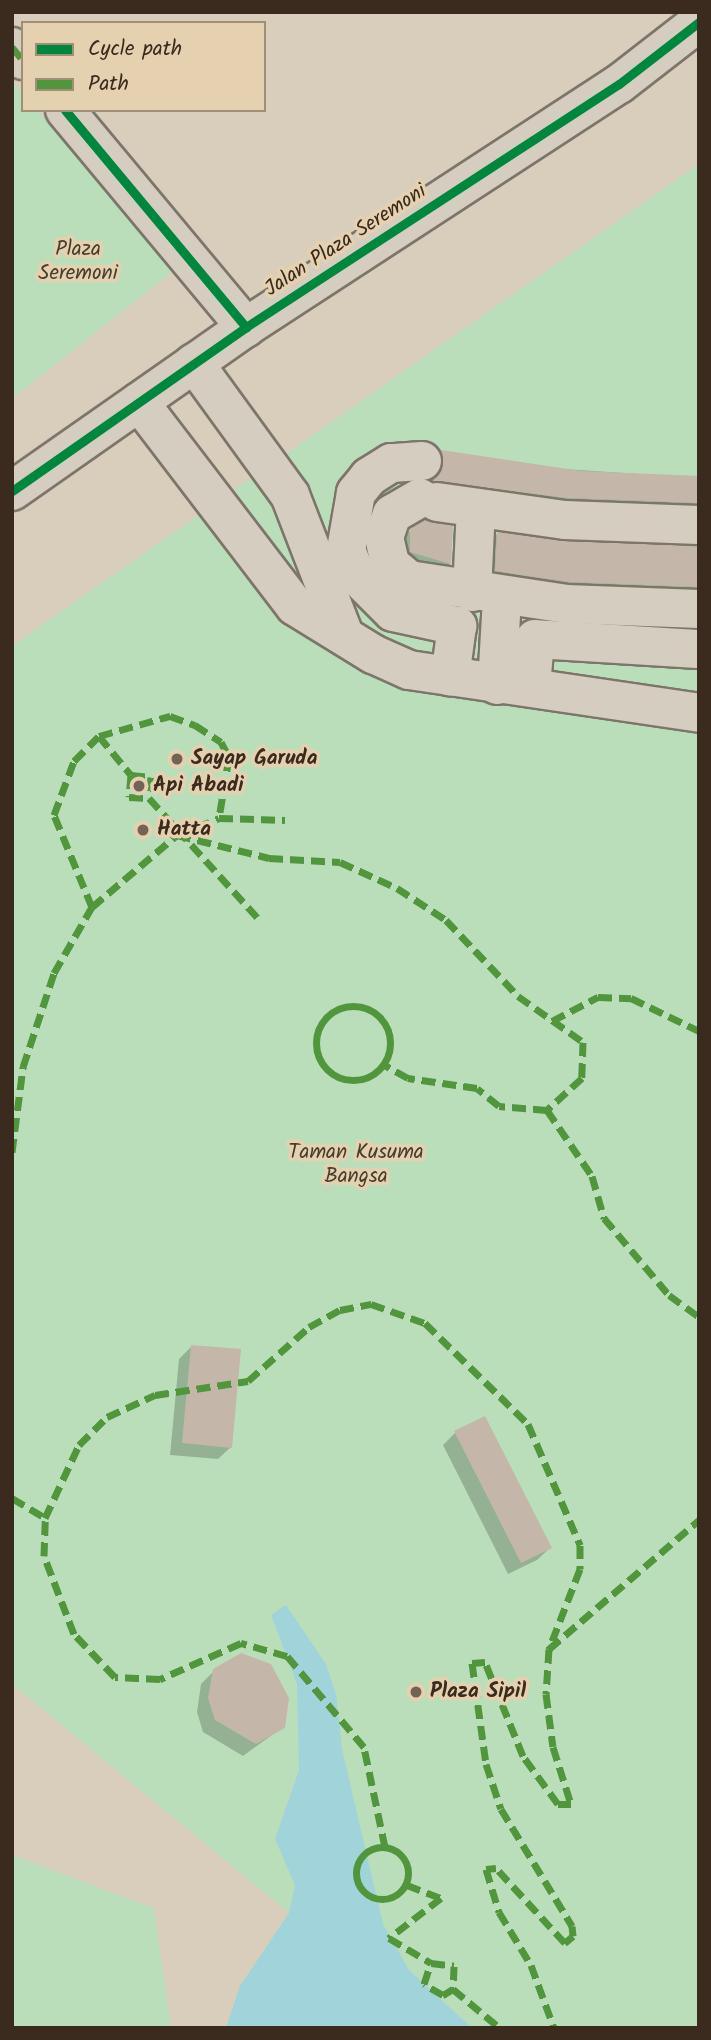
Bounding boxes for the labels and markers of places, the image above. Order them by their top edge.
place label: Sayap Garuda [191,746,317,772]
marker: Sayap Garuda [169,751,185,767]
place label: Api Abadi [153,773,244,799]
marker: Api Abadi [131,778,147,794]
place label: Hatta [157,817,211,843]
marker: Hatta [135,822,151,838]
place label: Plaza Sipil [430,1679,526,1705]
marker: Plaza Sipil [408,1684,424,1700]

